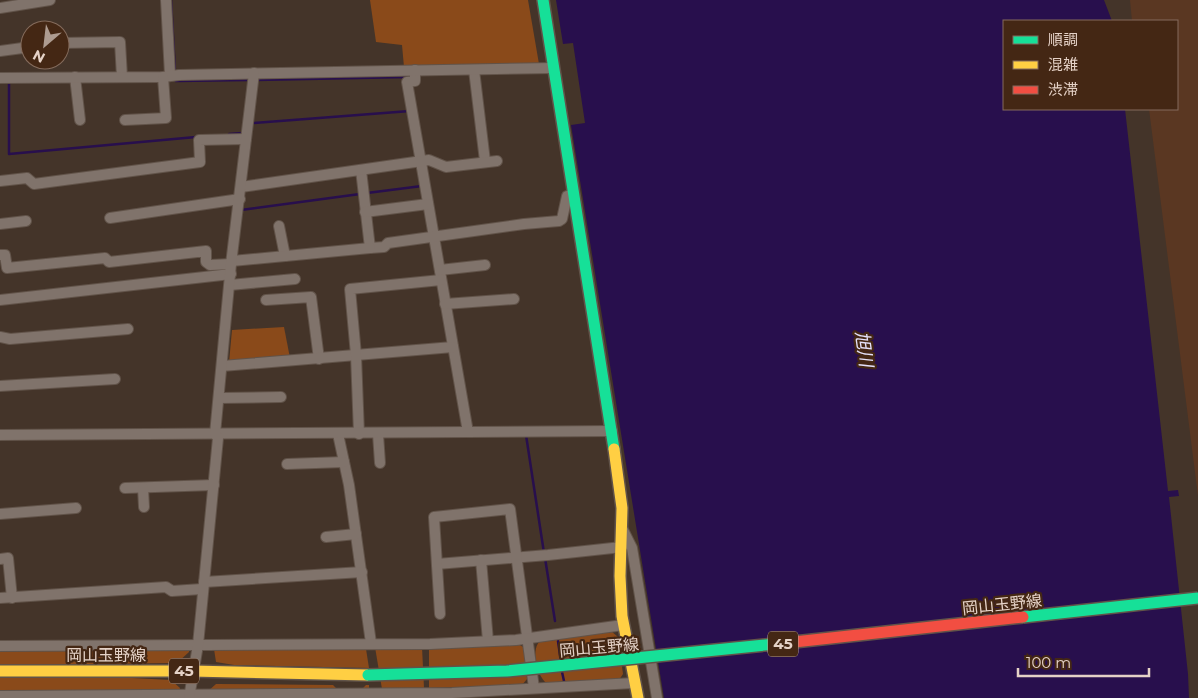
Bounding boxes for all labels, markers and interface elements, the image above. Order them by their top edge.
north arrow [20,20,70,70]
legend [1003,20,1178,110]
text: 順調 [1048,30,1078,49]
text: N [30,46,48,67]
text: 混雑 [1048,55,1078,74]
text: 渋滞 [1048,80,1078,99]
water label: 旭川 [851,330,878,370]
street label: 岡山玉野線 [961,591,1043,618]
road number: 45 [768,632,798,656]
street label: 岡山玉野線 [558,635,640,660]
street label: 岡山玉野線 [66,646,146,665]
scale bar [1018,646,1149,678]
text: 100 m [1026,653,1071,672]
road number: 45 [169,658,199,684]

